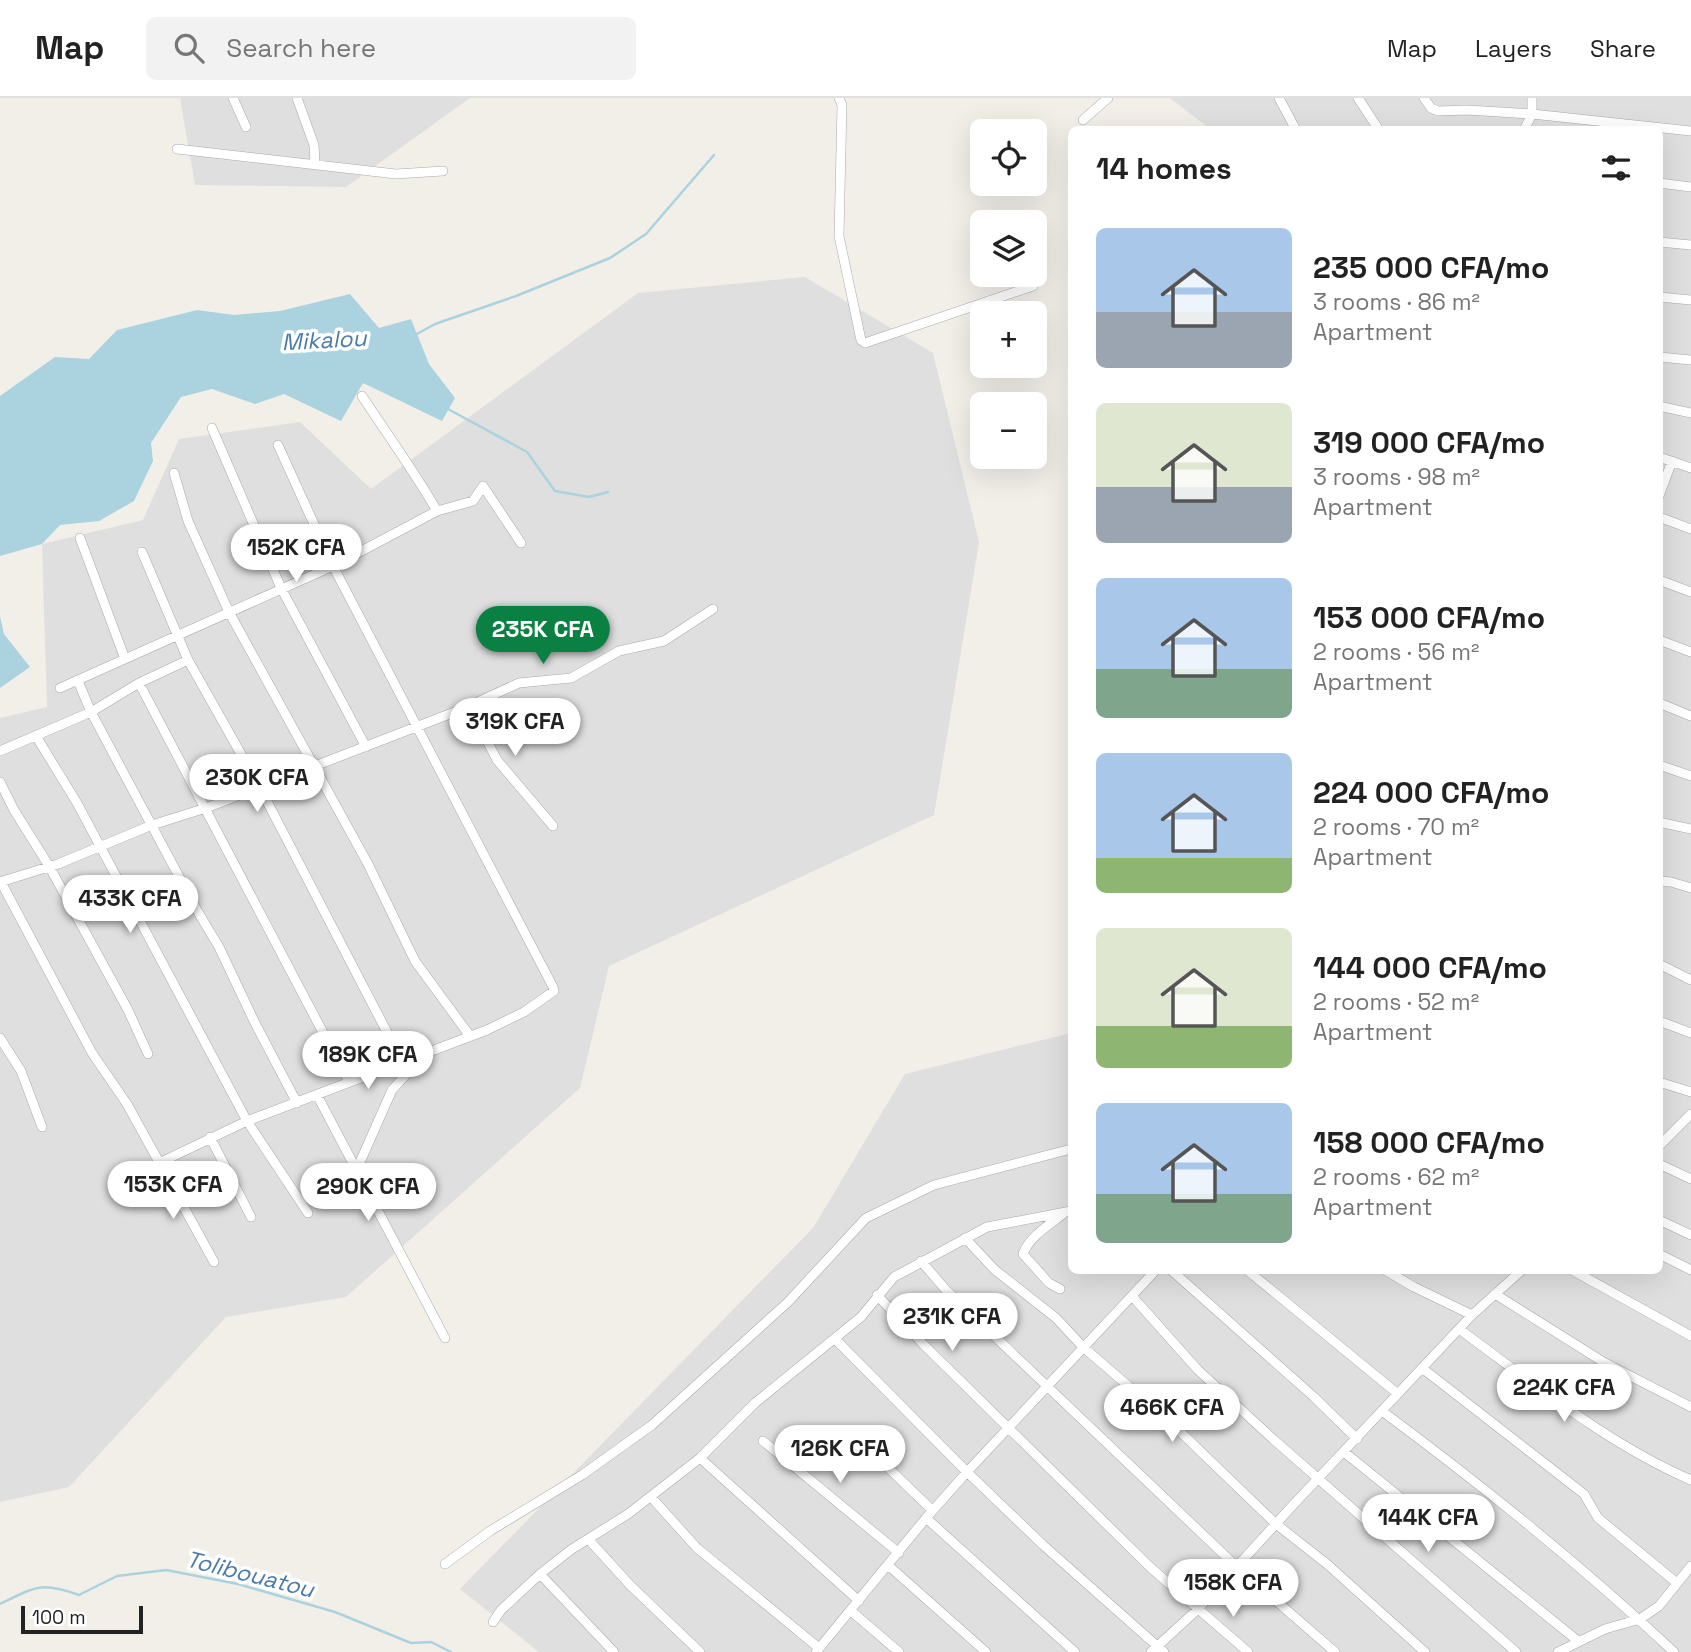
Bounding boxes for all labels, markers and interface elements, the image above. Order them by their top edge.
search box [146,17,636,80]
text: Map [35,27,104,69]
icon: search [170,29,208,67]
text: Search here [226,31,376,65]
text: Map [1387,33,1437,64]
text: Layers [1475,33,1552,64]
text: Share [1590,33,1656,64]
map controls [970,119,1047,469]
button: locate [970,119,1047,196]
text: 14 homes [1096,149,1232,188]
icon: filters [1597,149,1635,187]
button: layers [970,210,1047,287]
text: 235 000 CFA/mo [1313,248,1549,287]
icon: home [1152,256,1236,340]
text: 3 rooms · 86 m² [1313,287,1480,317]
button: + [970,301,1047,378]
text: Apartment [1313,317,1433,347]
water label: Mikalou [281,323,368,357]
button: − [970,392,1047,469]
text: 319 000 CFA/mo [1313,423,1545,462]
icon: home [1152,431,1236,515]
text: 3 rooms · 98 m² [1313,462,1480,492]
text: Apartment [1313,492,1433,522]
pin: 152K CFA [224,524,368,584]
text: 152K CFA [247,532,345,562]
text: 153 000 CFA/mo [1313,598,1545,637]
pin: 235K CFA [471,606,615,666]
icon: home [1152,606,1236,690]
text: 235K CFA [492,614,594,644]
text: 2 rooms · 56 m² [1313,637,1479,667]
text: Apartment [1313,667,1433,697]
pin: 319K CFA [443,698,587,758]
text: 319K CFA [465,706,565,736]
pin: 230K CFA [185,754,329,814]
text: 230K CFA [205,762,309,792]
text: 224 000 CFA/mo [1313,773,1549,812]
icon: home [1152,781,1236,865]
text: 2 rooms · 70 m² [1313,812,1479,842]
text: Apartment [1313,842,1433,872]
pin: 433K CFA [58,876,202,935]
text: 433K CFA [78,883,182,913]
text: 144 000 CFA/mo [1313,948,1547,987]
icon: home [1152,956,1236,1040]
text: 2 rooms · 52 m² [1313,987,1479,1017]
text: Apartment [1313,1017,1433,1047]
pin: 189K CFA [296,1032,440,1091]
text: 189K CFA [318,1039,418,1069]
text: 158 000 CFA/mo [1313,1123,1545,1162]
icon: home [1152,1131,1236,1215]
pin: 153K CFA [101,1162,245,1221]
text: 2 rooms · 62 m² [1313,1162,1479,1192]
pin: 290K CFA [296,1164,440,1223]
text: 153K CFA [123,1169,223,1199]
text: 290K CFA [316,1171,420,1201]
text: Apartment [1313,1192,1433,1222]
pin: 231K CFA [880,1294,1024,1353]
text: 231K CFA [903,1301,1001,1331]
pin: 224K CFA [1492,1364,1636,1424]
text: 224K CFA [1513,1372,1615,1402]
pin: 466K CFA [1100,1384,1244,1444]
text: 466K CFA [1120,1392,1224,1422]
pin: 126K CFA [768,1426,912,1485]
text: 126K CFA [790,1433,890,1463]
pin: 144K CFA [1356,1494,1500,1554]
text: 144K CFA [1378,1502,1478,1532]
water label: Tolibouatou [183,1544,318,1605]
pin: 158K CFA [1161,1560,1305,1619]
text: 158K CFA [1184,1567,1282,1597]
scale bar [21,1603,144,1635]
text: 100 m [32,1605,86,1630]

